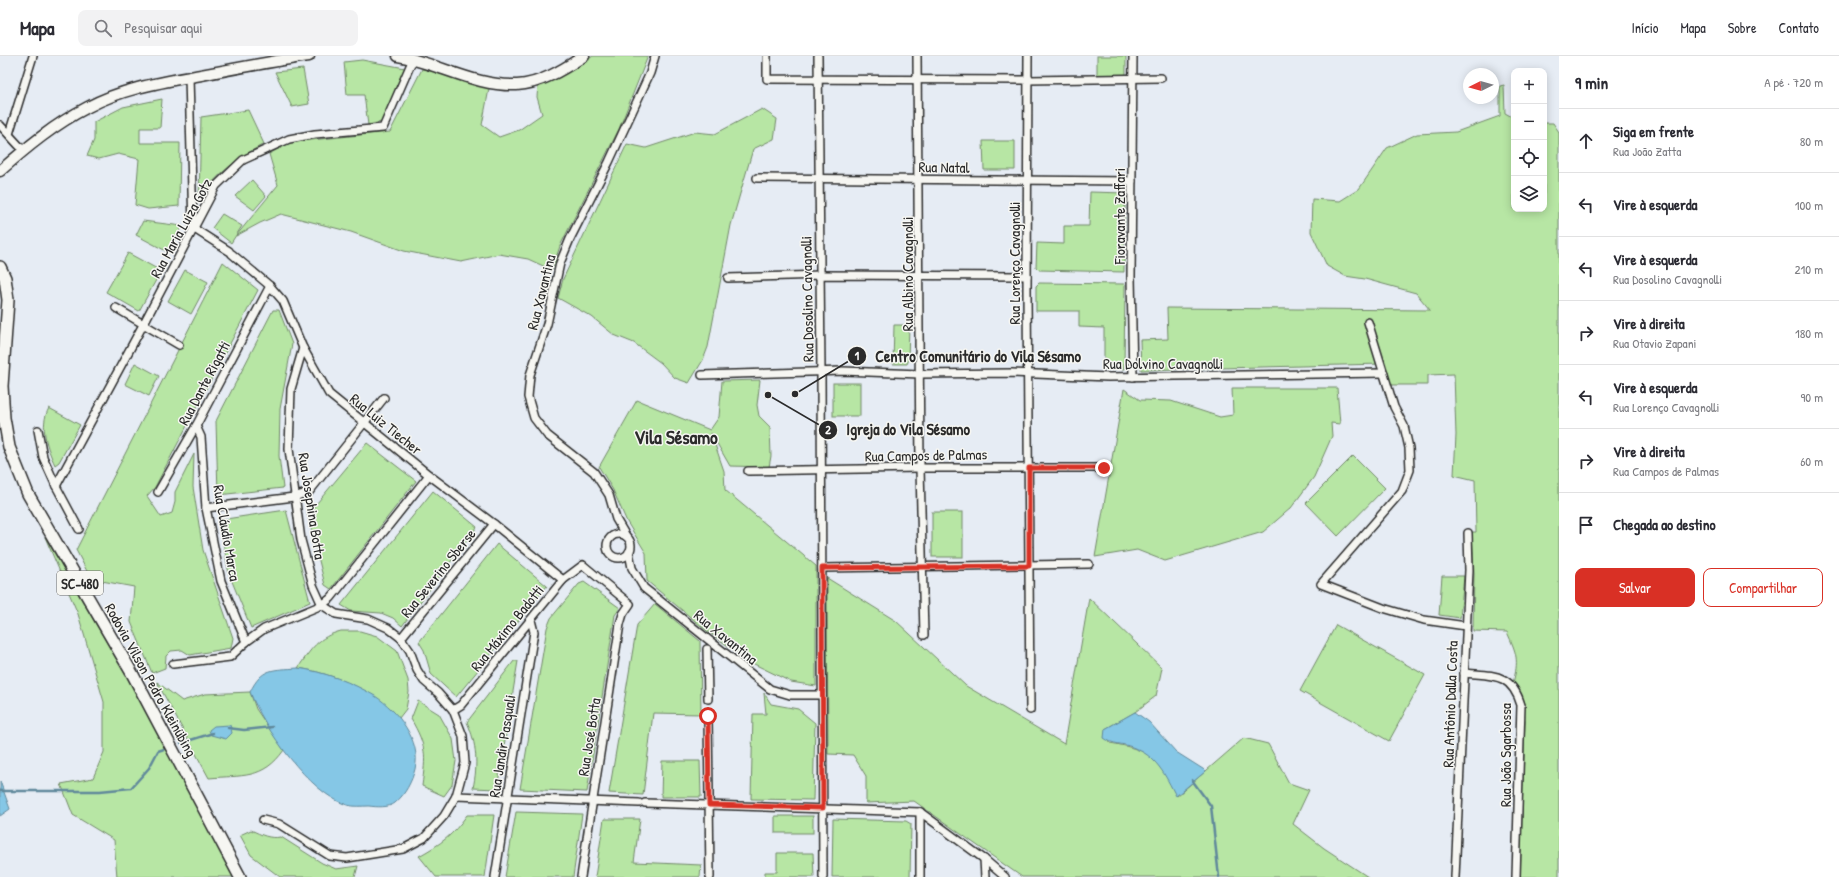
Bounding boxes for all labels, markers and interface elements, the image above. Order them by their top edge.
search box [78,10,358,46]
text: Mapa [20,15,54,41]
icon: search [92,17,114,39]
text: Pesquisar aqui [124,17,203,38]
text: Início [1632,18,1658,37]
text: Mapa [1680,18,1706,37]
text: Sobre [1728,18,1757,37]
text: Contato [1779,18,1819,37]
north arrow [1463,68,1499,104]
map controls [1511,68,1547,212]
button: + [1511,68,1547,104]
text: 9 min [1575,71,1608,94]
text: A pé · 720 m [1764,73,1823,91]
button: − [1511,104,1547,140]
text: Siga em frente [1613,121,1694,142]
icon: ahead [1575,130,1597,152]
text: 80 m [1800,132,1823,150]
button: locate [1511,140,1547,176]
text: Rua João Zatta [1613,142,1681,160]
street label: Rua Natal [918,156,970,178]
street label: Fioravante Zaffari [1109,168,1130,265]
street label: Rua Maria Luiza Gotz [145,174,217,282]
button: layers [1511,176,1547,212]
icon: left [1575,194,1597,216]
text: Vire à esquerda [1613,194,1697,215]
text: 100 m [1795,196,1823,214]
street label: Rua Lorenço Cavagnolli [1004,202,1025,324]
street label: Rua Albino Cavagnolli [897,217,918,331]
street label: Rua Dosolino Cavagnolli [795,236,819,362]
text: Vire à esquerda [1613,249,1697,270]
street label: Rua Xavantina [522,252,561,332]
icon: left [1575,258,1597,280]
text: 210 m [1795,260,1823,278]
text: Rua Dosolino Cavagnolli [1613,270,1722,288]
text: Vire à direita [1613,313,1685,334]
icon: right [1575,322,1597,344]
text: 180 m [1795,324,1823,342]
text: Rua Otavio Zapani [1613,334,1696,352]
street label: Rua Dante Rigatti [173,337,235,429]
callout: Centro Comunitário do Vila Sésamo [847,342,1089,370]
text: Centro Comunitário do Vila Sésamo [875,345,1081,367]
text: 1 [855,347,860,364]
street label: Rua Dolvino Cavagnolli [1103,353,1223,374]
text: Vire à esquerda [1613,377,1697,398]
icon: left [1575,386,1597,408]
street label: Rua Luiz Tiecher [346,388,427,460]
text: 90 m [1801,388,1823,406]
text: Rua Lorenço Cavagnolli [1613,398,1720,416]
callout: Igreja do Vila Sésamo [818,416,977,444]
text: Igreja do Vila Sésamo [846,418,970,441]
text: 2 [825,421,831,438]
district label: Vila Sésamo [634,424,718,450]
text: Vire à direita [1613,441,1685,462]
street label: Rua Campos de Palmas [865,443,988,467]
icon: right [1575,450,1597,472]
street label: Rua Josephina Botta [293,451,331,561]
text: 60 m [1800,452,1823,470]
route end [1095,459,1113,477]
text: Rua Campos de Palmas [1613,462,1719,480]
street label: Rua Cláudio Marca [208,483,246,583]
icon: arrive [1575,514,1597,536]
text: Chegada ao destino [1613,514,1716,535]
street label: Rua Severino Sberse [396,524,480,622]
button: Salvar [1575,568,1695,607]
button: Compartilhar [1703,568,1823,607]
road number: SC-480 [57,571,103,595]
street label: Rua Máximo Badotti [466,580,548,676]
street label: Rodovia Vilson Pedro Kleinübing [100,599,202,761]
street label: Rua Xavantina [690,605,763,669]
street label: Rua Antônio Dalla Costa [1437,640,1463,768]
street label: Rua Jandir Pasquali [484,693,520,799]
street label: Rua José Botta [572,696,606,778]
street label: Rua João Sgarbossa [1495,703,1516,807]
route start [699,707,717,725]

